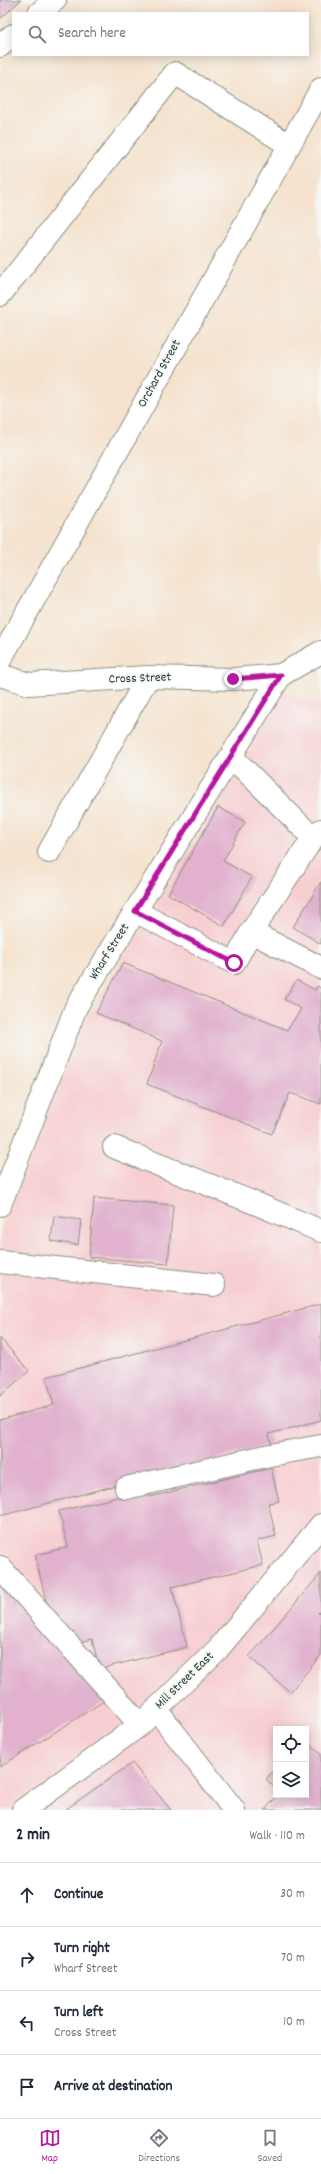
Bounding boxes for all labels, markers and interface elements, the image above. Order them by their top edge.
search box [12,12,309,56]
icon: search [26,23,48,45]
text: Search here [58,23,126,45]
street label: Orchard Street [133,336,187,411]
street label: Cross Street [108,668,172,690]
route end [224,670,242,688]
street label: Wharf Street [85,920,135,984]
route start [225,954,243,972]
street label: Mill Street East [151,1648,219,1714]
map controls [273,1726,309,1798]
button: locate [273,1726,309,1762]
button: layers [273,1762,309,1798]
text: 2 min [16,1824,50,1848]
text: Walk · 110 m [249,1827,305,1846]
icon: ahead [16,1884,38,1906]
text: Continue [54,1884,103,1906]
text: 30 m [280,1885,305,1904]
text: Turn right [54,1938,110,1960]
icon: right [16,1948,38,1970]
text: 70 m [281,1949,305,1968]
text: Wharf Street [54,1960,117,1979]
text: Turn left [54,2002,103,2024]
icon: left [16,2012,38,2034]
text: 10 m [283,2013,305,2032]
text: Cross Street [54,2024,117,2043]
icon: arrive [16,2076,38,2098]
text: Arrive at destination [54,2076,172,2098]
tab: Map [39,2127,61,2167]
tab: Directions [138,2127,180,2167]
tab: Saved [258,2127,282,2167]

